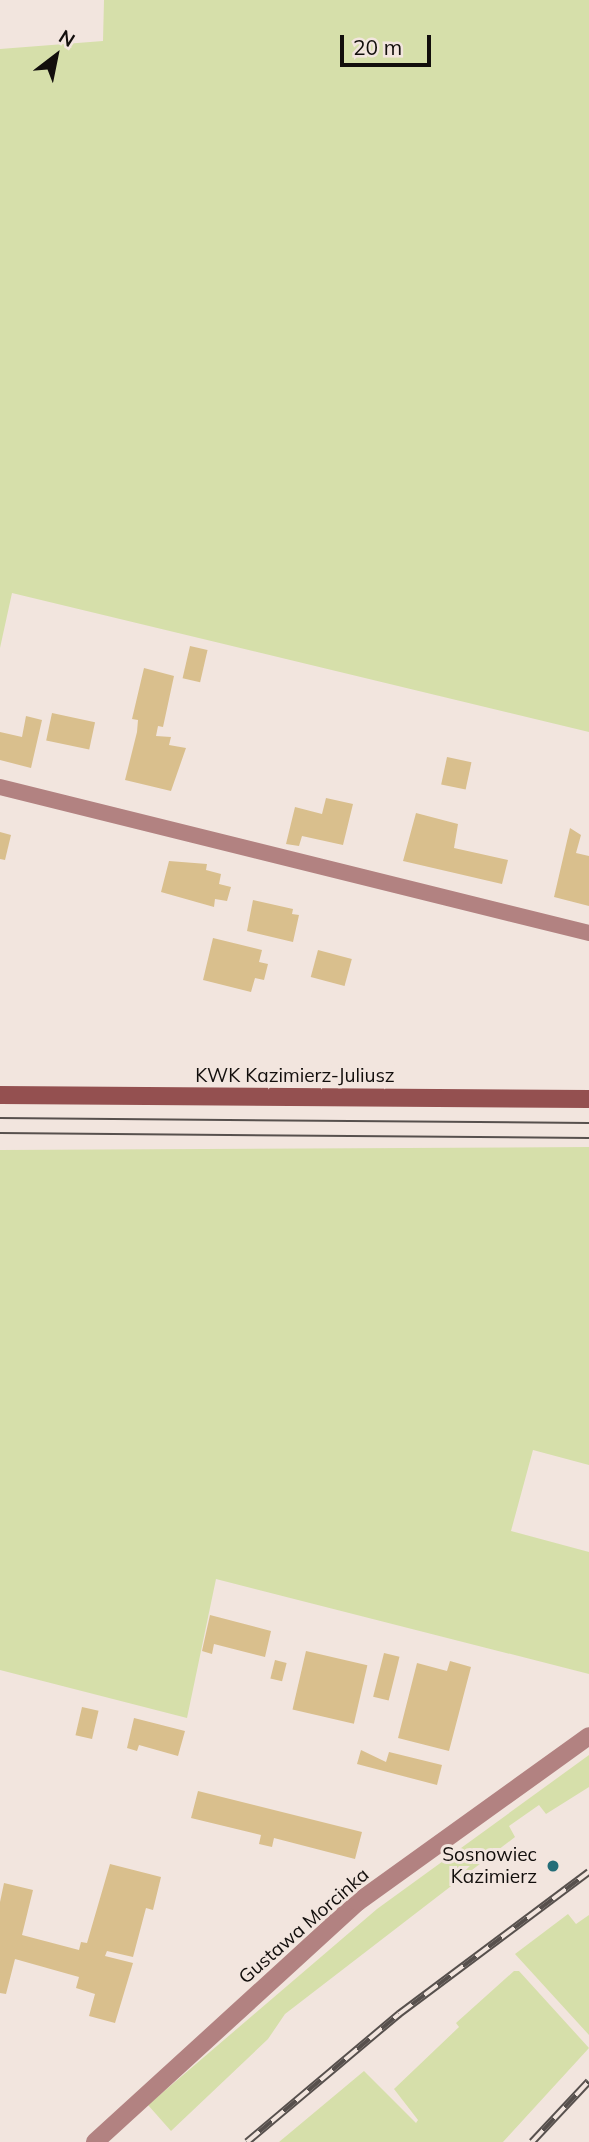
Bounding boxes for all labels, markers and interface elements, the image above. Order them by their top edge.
north arrow [21,21,91,91]
scale bar [344,21,435,65]
text: N [55,24,80,52]
text: 20 m [353,34,402,60]
street label: KWK Kazimierz-Juliusz [195,1065,395,1087]
place label: Sosnowiec Kazimierz [442,1844,537,1888]
marker: Sosnowiec Kazimierz [543,1856,563,1876]
street label: Gustawa Morcinka [234,1863,374,1989]

